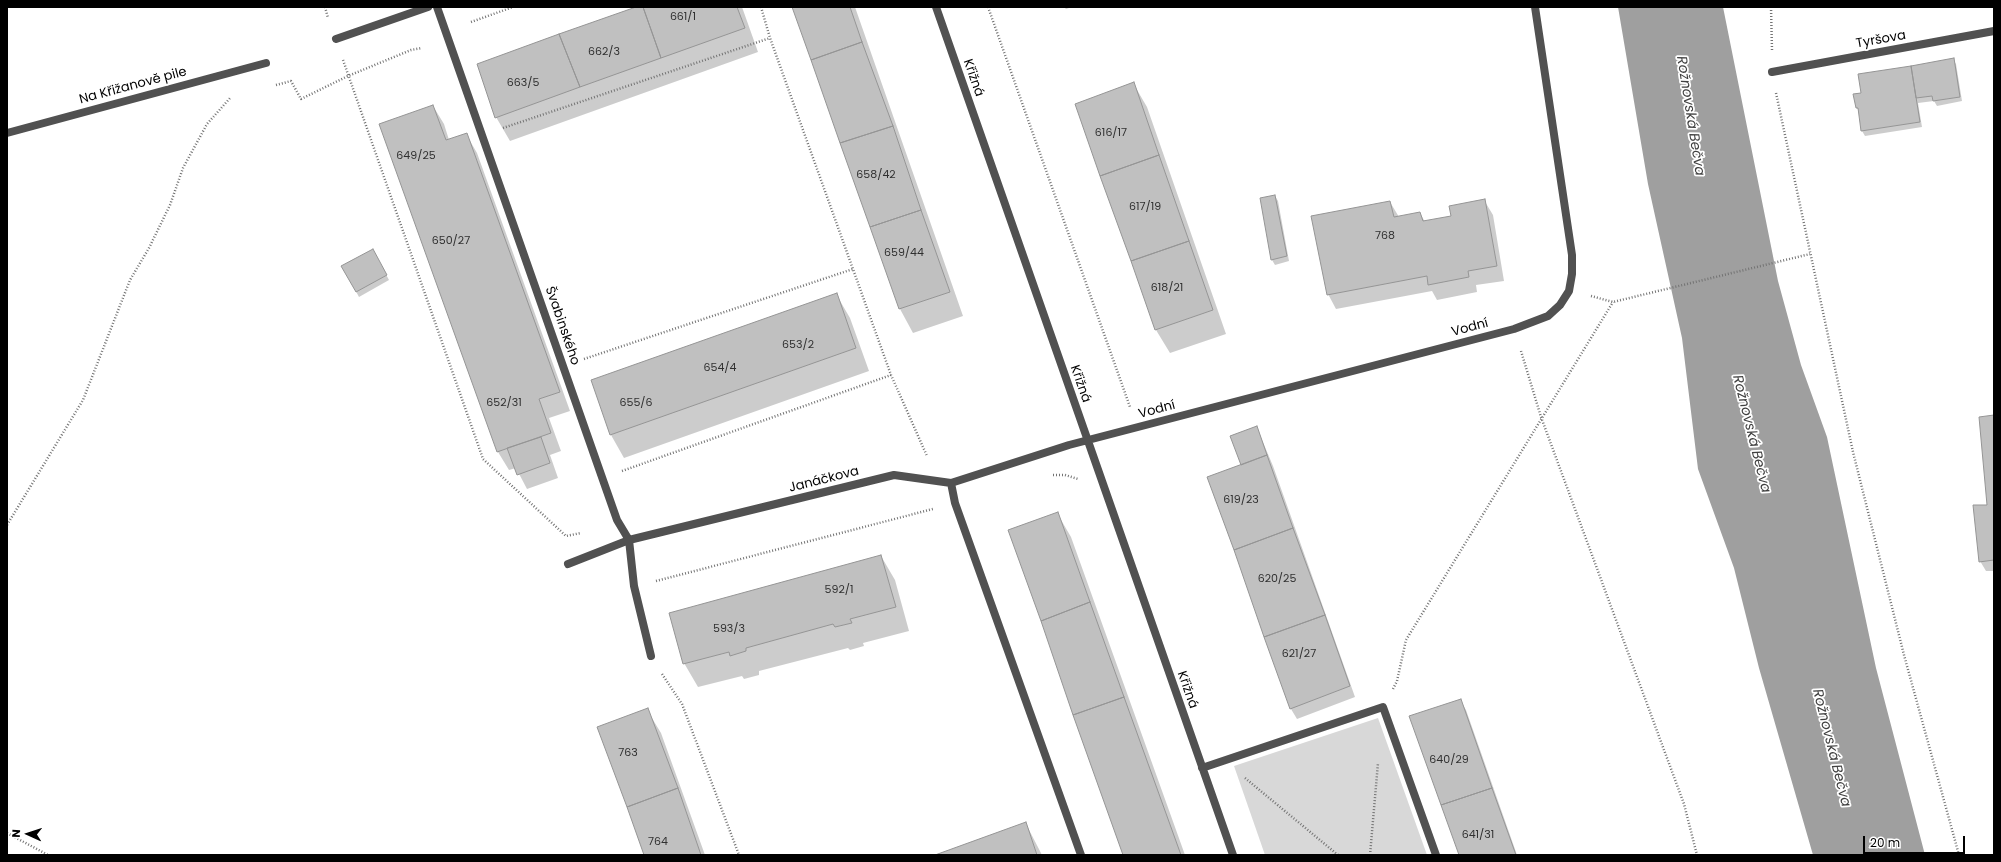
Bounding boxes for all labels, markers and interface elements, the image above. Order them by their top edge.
house number: 661/1 [670,10,696,24]
street label: Tyršova [1855,28,1907,52]
house number: 662/3 [588,45,620,59]
water label: Rožnovská Bečva [1672,55,1708,177]
street label: Křižná [959,57,987,99]
street label: Na Křižanově pile [78,64,188,108]
house number: 663/5 [507,76,539,90]
house number: 616/17 [1095,126,1127,140]
house number: 649/25 [396,149,436,163]
house number: 658/42 [856,168,896,182]
house number: 617/19 [1129,200,1161,214]
house number: 768 [1375,229,1395,243]
house number: 650/27 [432,234,470,248]
house number: 659/44 [884,246,924,260]
house number: 618/21 [1151,281,1183,295]
street label: Švabinského [541,285,583,367]
street label: Vodní [1450,316,1490,340]
house number: 653/2 [782,338,814,352]
house number: 654/4 [704,361,736,375]
street label: Křižná [1066,363,1094,405]
water label: Rožnovská Bečva [1728,373,1774,495]
house number: 652/31 [486,396,522,410]
house number: 655/6 [619,396,653,410]
street label: Vodní [1137,398,1177,422]
street label: Janáčkova [787,464,861,496]
house number: 619/23 [1223,493,1259,507]
house number: 620/25 [1258,572,1296,586]
house number: 592/1 [825,583,853,597]
house number: 593/3 [713,622,745,636]
house number: 621/27 [1282,647,1316,661]
street label: Křižná [1173,669,1201,711]
water label: Rožnovská Bečva [1808,687,1854,809]
house number: 763 [618,746,638,760]
house number: 640/29 [1429,753,1469,767]
north arrow [8,814,48,854]
house number: 641/31 [1462,828,1494,842]
scale bar [1865,828,1967,854]
text: N [8,829,24,838]
text: 20 m [1870,834,1900,851]
house number: 764 [648,835,668,849]

